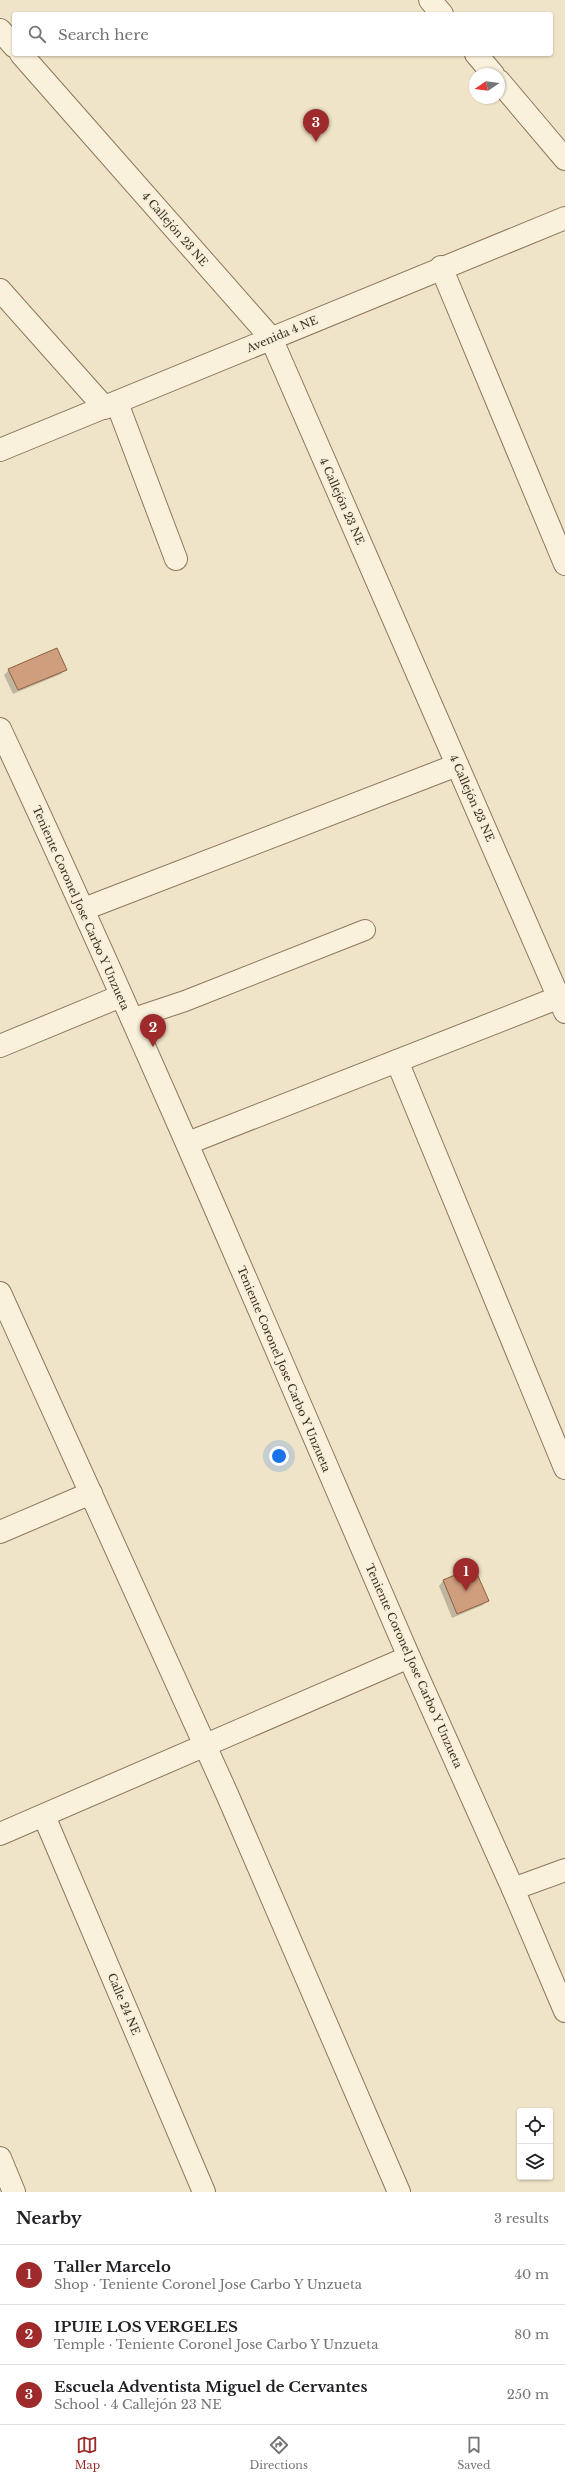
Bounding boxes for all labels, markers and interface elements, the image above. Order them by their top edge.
search box [12,12,553,56]
icon: search [26,23,48,45]
text: Search here [58,25,149,44]
north arrow [469,68,505,104]
pin: 3 [303,109,329,142]
street label: 4 Callejón 23 NE [139,189,211,269]
street label: Avenida 4 NE [243,313,320,356]
street label: 4 Callejón 23 NE [317,455,367,547]
street label: 4 Callejón 23 NE [447,752,497,844]
street label: Teniente Coronel Jose Carbo Y Unzueta [29,804,133,1013]
pin: 2 [140,1014,166,1047]
street label: Teniente Coronel Jose Carbo Y Unzueta [234,1264,334,1475]
your location [269,1446,289,1466]
pin: 1 [453,1558,479,1591]
street label: Teniente Coronel Jose Carbo Y Unzueta [362,1562,466,1771]
street label: Calle 24 NE [105,1971,143,2037]
map controls [517,2108,553,2180]
button: locate [517,2108,553,2144]
button: layers [517,2144,553,2180]
text: Nearby [16,2208,82,2229]
text: 3 results [494,2210,549,2227]
text: Taller Marcelo [54,2257,171,2276]
text: 1 [26,2266,32,2283]
text: 40 m [514,2266,549,2283]
text: Shop · Teniente Coronel Jose Carbo Y Unzueta [54,2276,362,2293]
text: IPUIE LOS VERGELES [54,2317,238,2336]
text: 2 [25,2326,33,2343]
text: 80 m [514,2326,549,2343]
text: Temple · Teniente Coronel Jose Carbo Y Unzueta [54,2336,378,2353]
text: Escuela Adventista Miguel de Cervantes [54,2377,367,2396]
text: 3 [25,2386,33,2403]
text: 250 m [507,2386,549,2403]
text: School · 4 Callejón 23 NE [54,2396,222,2413]
tab: Map [75,2434,100,2472]
tab: Directions [249,2434,308,2472]
tab: Saved [457,2434,490,2472]

